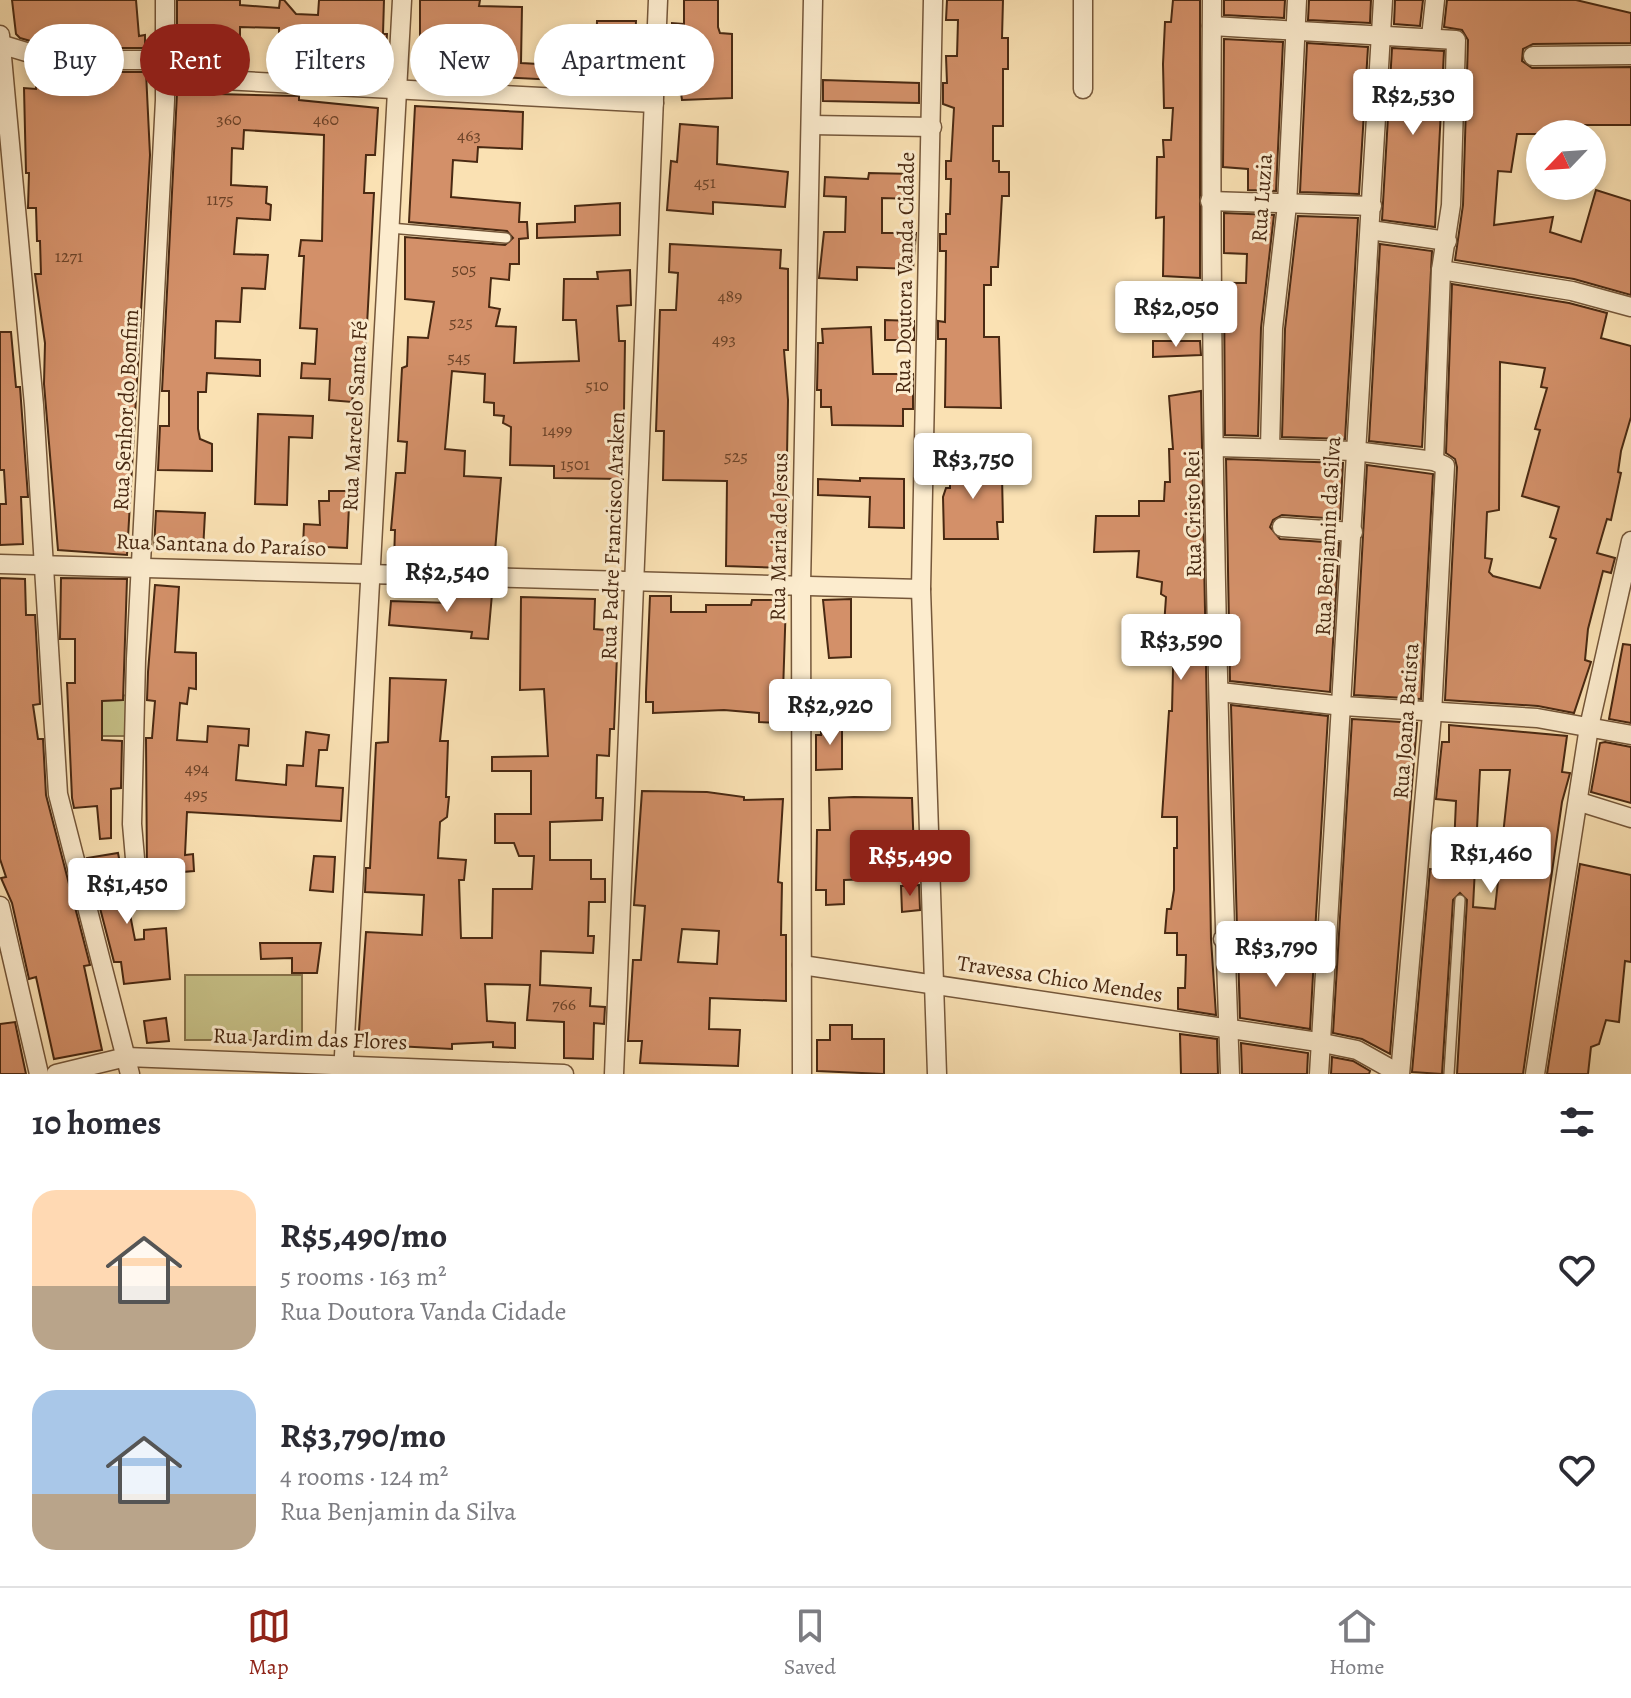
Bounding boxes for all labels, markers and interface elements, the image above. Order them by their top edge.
chip: Buy [24,24,124,96]
chip: Rent [140,24,250,96]
chip: Filters [266,24,394,96]
chip: New [410,24,518,96]
chip: Apartment [534,24,714,96]
pin: R$2,530 [1339,69,1487,137]
text: R$2,530 [1371,77,1455,112]
house number: 360 [216,107,242,131]
house number: 460 [313,107,339,131]
north arrow [1526,120,1606,200]
map controls [1526,120,1606,200]
house number: 463 [457,123,481,147]
street label: Rua Doutora Vanda Cidade [888,152,922,394]
street label: Rua Luzia [1244,152,1280,243]
house number: 451 [694,170,716,194]
house number: 1175 [206,187,234,211]
house number: 1271 [55,244,83,268]
house number: 505 [451,257,477,281]
pin: R$2,050 [1102,281,1250,349]
house number: 489 [717,284,743,308]
text: R$2,050 [1133,289,1219,324]
street label: Rua Senhor do Bonfim [106,308,146,512]
house number: 525 [449,310,473,334]
street label: Rua Marcelo Santa Fé [335,320,375,512]
house number: 493 [712,327,736,351]
house number: 545 [447,345,471,369]
house number: 510 [585,373,609,397]
street label: Rua Padre Francisco Araken [594,411,632,661]
house number: 1499 [542,418,572,442]
pin: R$3,750 [899,433,1047,501]
street label: Rua Benjamin da Silva [1308,435,1348,637]
text: R$3,750 [932,441,1014,476]
house number: 525 [724,444,748,468]
street label: Rua Cristo Rei [1177,450,1209,578]
house number: 1501 [560,452,590,476]
street label: Rua Maria de Jesus [763,452,795,622]
street label: Rua Santana do Paraíso [115,526,327,564]
pin: R$2,540 [373,546,521,614]
text: R$2,540 [405,554,489,589]
pin: R$3,590 [1107,614,1255,682]
text: R$3,590 [1139,622,1223,657]
street label: Rua Joana Batista [1386,641,1426,800]
pin: R$2,920 [756,679,904,747]
text: R$2,920 [787,687,873,722]
house number: 494 [185,756,209,780]
house number: 495 [184,782,208,806]
pin: R$1,460 [1417,827,1565,895]
pin: R$5,490 [836,830,984,898]
text: R$1,460 [1450,835,1532,870]
text: R$5,490 [868,838,952,873]
pin: R$1,450 [53,858,201,926]
text: R$1,450 [86,866,168,901]
pin: R$3,790 [1202,921,1350,989]
text: R$3,790 [1234,929,1318,964]
street label: Travessa Chico Mendes [955,948,1165,1010]
house number: 766 [552,992,576,1016]
street label: Rua Jardim das Flores [212,1021,408,1057]
text: 10 homes [32,1099,161,1146]
icon: filters [1555,1100,1599,1144]
text: R$5,490/mo [280,1212,447,1259]
icon: home [96,1222,192,1318]
icon: heart [1555,1248,1599,1292]
text: 5 rooms · 163 m² [280,1259,447,1294]
text: Rua Doutora Vanda Cidade [280,1294,566,1329]
text: R$3,790/mo [280,1412,446,1459]
icon: home [96,1422,192,1518]
icon: heart [1555,1448,1599,1492]
text: 4 rooms · 124 m² [280,1459,448,1494]
text: Rua Benjamin da Silva [280,1494,516,1529]
tab: Map [247,1604,291,1682]
tab: Saved [784,1604,836,1682]
tab: Home [1329,1604,1384,1682]

